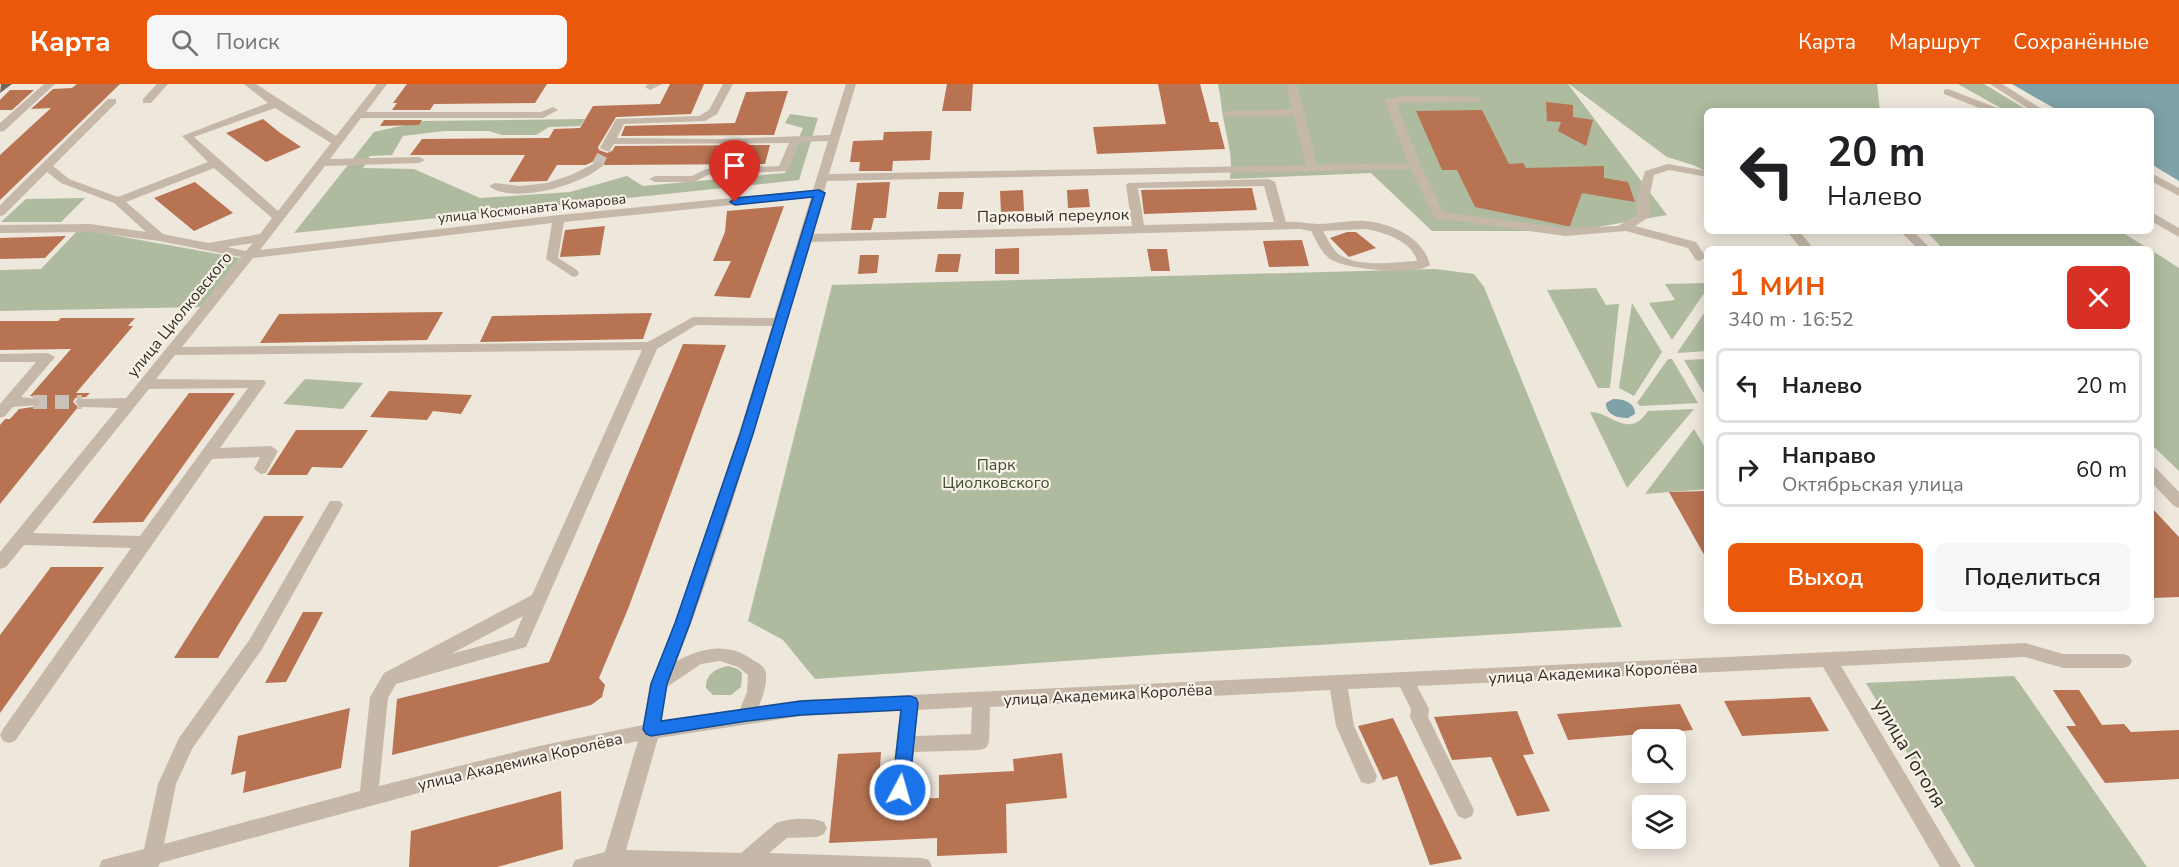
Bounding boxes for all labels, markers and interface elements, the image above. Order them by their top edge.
search box [147,15,567,69]
text: Карта [30,23,111,61]
icon: search [168,26,201,59]
text: Поиск [216,27,280,57]
text: Карта [1798,28,1856,56]
text: Маршрут [1889,28,1980,56]
text: Сохранённые [2013,28,2149,56]
text: 20 m [1827,124,1926,181]
icon: left [1728,132,1806,210]
pin [709,140,760,202]
icon: arrive [718,149,751,182]
text: Налево [1827,178,1922,215]
street label: улица Космонавта Комарова [437,189,627,228]
street label: Парковый переулок [977,204,1130,228]
street label: улица Циолковского [122,247,237,382]
text: 1 мин [1728,259,1826,308]
button: close [2067,266,2130,329]
text: 340 m · 16:52 [1728,306,1854,333]
icon: left [1731,369,1764,402]
text: Налево [1782,371,1862,401]
text: 20 m [2076,371,2127,401]
text: Направо [1782,441,1876,471]
icon: right [1731,453,1764,486]
park label: Парк Циолковского [942,454,1050,494]
text: 60 m [2076,455,2127,485]
text: Октябрьская улица [1782,471,1964,498]
button: Выход [1728,543,1923,612]
button: Поделиться [1935,543,2130,612]
street label: улица Академика Королёва [1488,657,1698,689]
street label: улица Академика Королёва [1003,679,1213,711]
street label: улица Гоголя [1866,694,1953,813]
street label: улица Академика Королёва [416,728,625,796]
map controls [1632,729,1686,849]
button: search [1632,729,1686,783]
position arrow [868,758,932,822]
button: layers [1632,795,1686,849]

